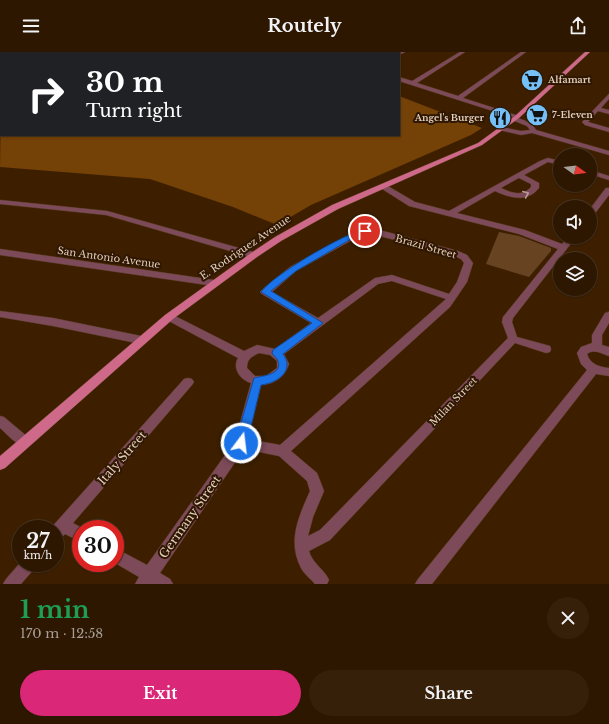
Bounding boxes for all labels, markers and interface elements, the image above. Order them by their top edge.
icon: menu [20,15,42,37]
text: Routely [267,15,342,37]
icon: share [567,15,589,37]
text: 30 m [86,65,163,100]
supermarket icon: Alfamart [519,67,545,93]
icon: right [20,68,72,120]
place label: Alfamart [547,74,591,85]
text: Turn right [86,100,182,122]
supermarket icon: 7-Eleven [524,102,550,128]
restaurant icon: Angel's Burger [487,105,513,131]
place label: 7-Eleven [552,109,593,120]
place label: Angel's Burger [414,112,485,123]
north arrow [553,148,597,192]
map controls [553,148,597,296]
one-way arrow [521,191,529,199]
button: sound [553,200,597,244]
street label: E. Rodriguez Avenue [197,212,293,283]
pin [348,214,382,248]
icon: arrive [354,220,376,242]
street label: Brazil Street [394,232,458,261]
street label: San Antonio Avenue [57,244,161,271]
button: layers [553,252,597,296]
street label: Milan Street [427,374,480,429]
position arrow [220,422,262,464]
street label: Italy Street [94,427,149,488]
street label: Germany Street [155,472,224,561]
speed limit sign: 30 [72,520,124,572]
text: 27 [26,529,50,553]
text: km/h [24,549,52,562]
text: 1 min [20,595,90,624]
button: close [547,597,589,639]
text: 170 m · 12:58 [20,625,103,642]
button: Exit [20,670,301,716]
button: Share [309,670,589,716]

